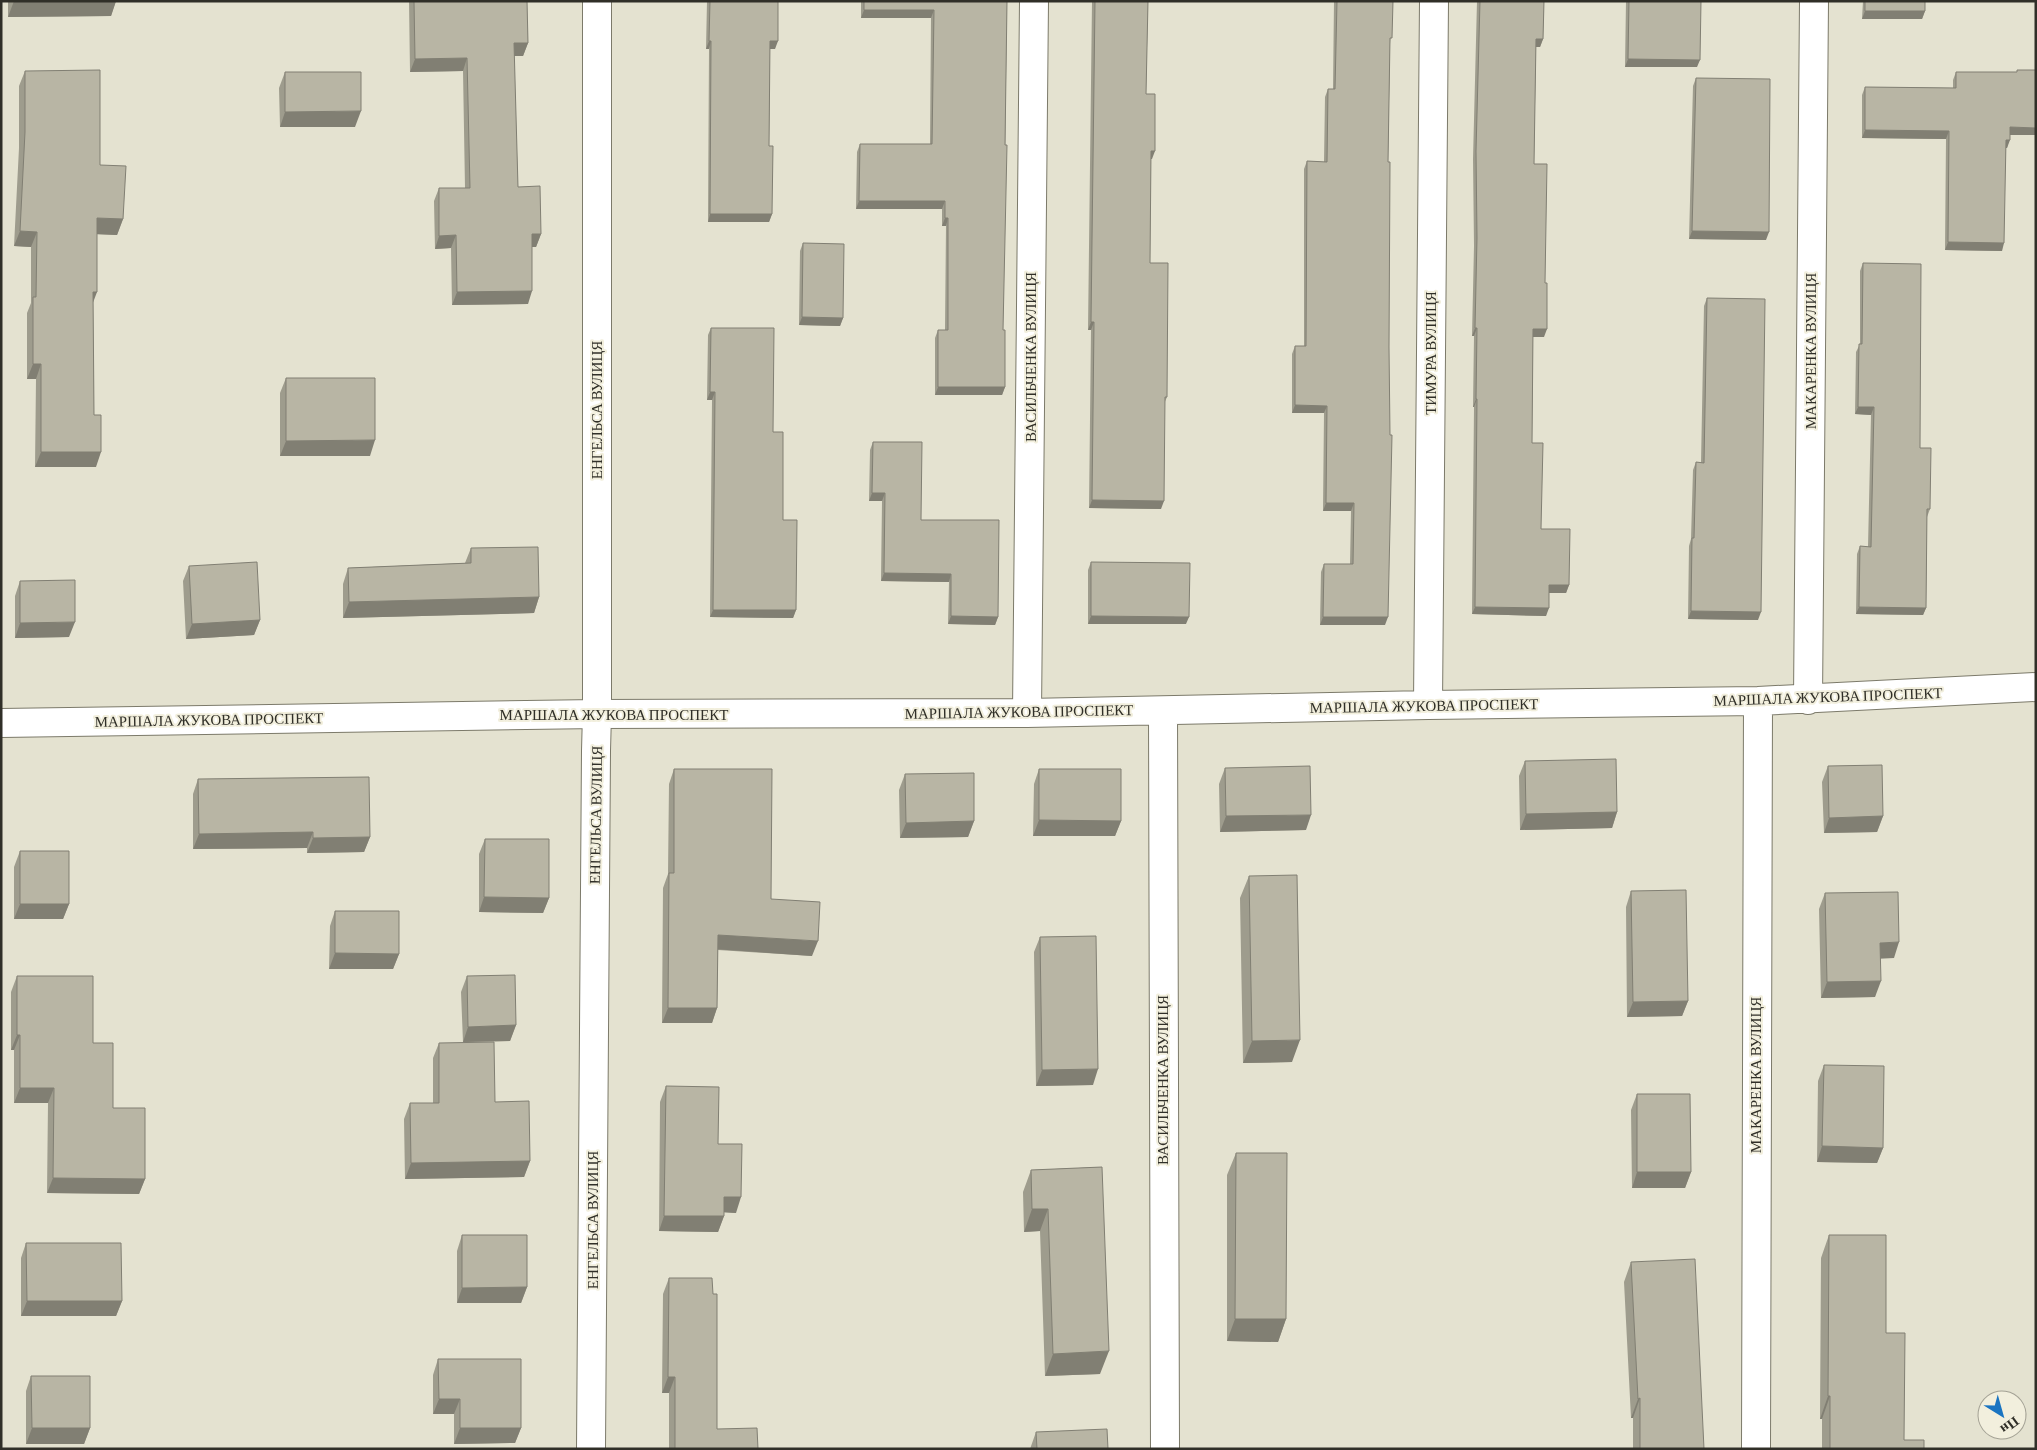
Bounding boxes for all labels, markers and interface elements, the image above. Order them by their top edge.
street label: ВАСИЛЬЧЕНКА ВУЛИЦЯ [1023,272,1039,442]
street label: МАКАРЕНКА ВУЛИЦЯ [1803,273,1819,429]
street label: ТИМУРА ВУЛИЦЯ [1423,291,1439,415]
street label: ЕНГЕЛЬСА ВУЛИЦЯ [589,341,605,479]
street label: МАРШАЛА ЖУКОВА ПРОСПЕКТ [1713,685,1943,709]
street label: МАРШАЛА ЖУКОВА ПРОСПЕКТ [1309,696,1539,716]
street label: МАРШАЛА ЖУКОВА ПРОСПЕКТ [904,702,1134,722]
street label: МАРШАЛА ЖУКОВА ПРОСПЕКТ [500,707,728,723]
street label: МАРШАЛА ЖУКОВА ПРОСПЕКТ [94,710,324,730]
street label: ЕНГЕЛЬСА ВУЛИЦЯ [587,746,605,884]
street label: ВАСИЛЬЧЕНКА ВУЛИЦЯ [1155,995,1171,1165]
street label: МАКАРЕНКА ВУЛИЦЯ [1748,997,1764,1153]
street label: ЕНГЕЛЬСА ВУЛИЦЯ [585,1151,601,1289]
north arrow [1977,1390,2027,1440]
text: Пн [1997,1413,2022,1437]

